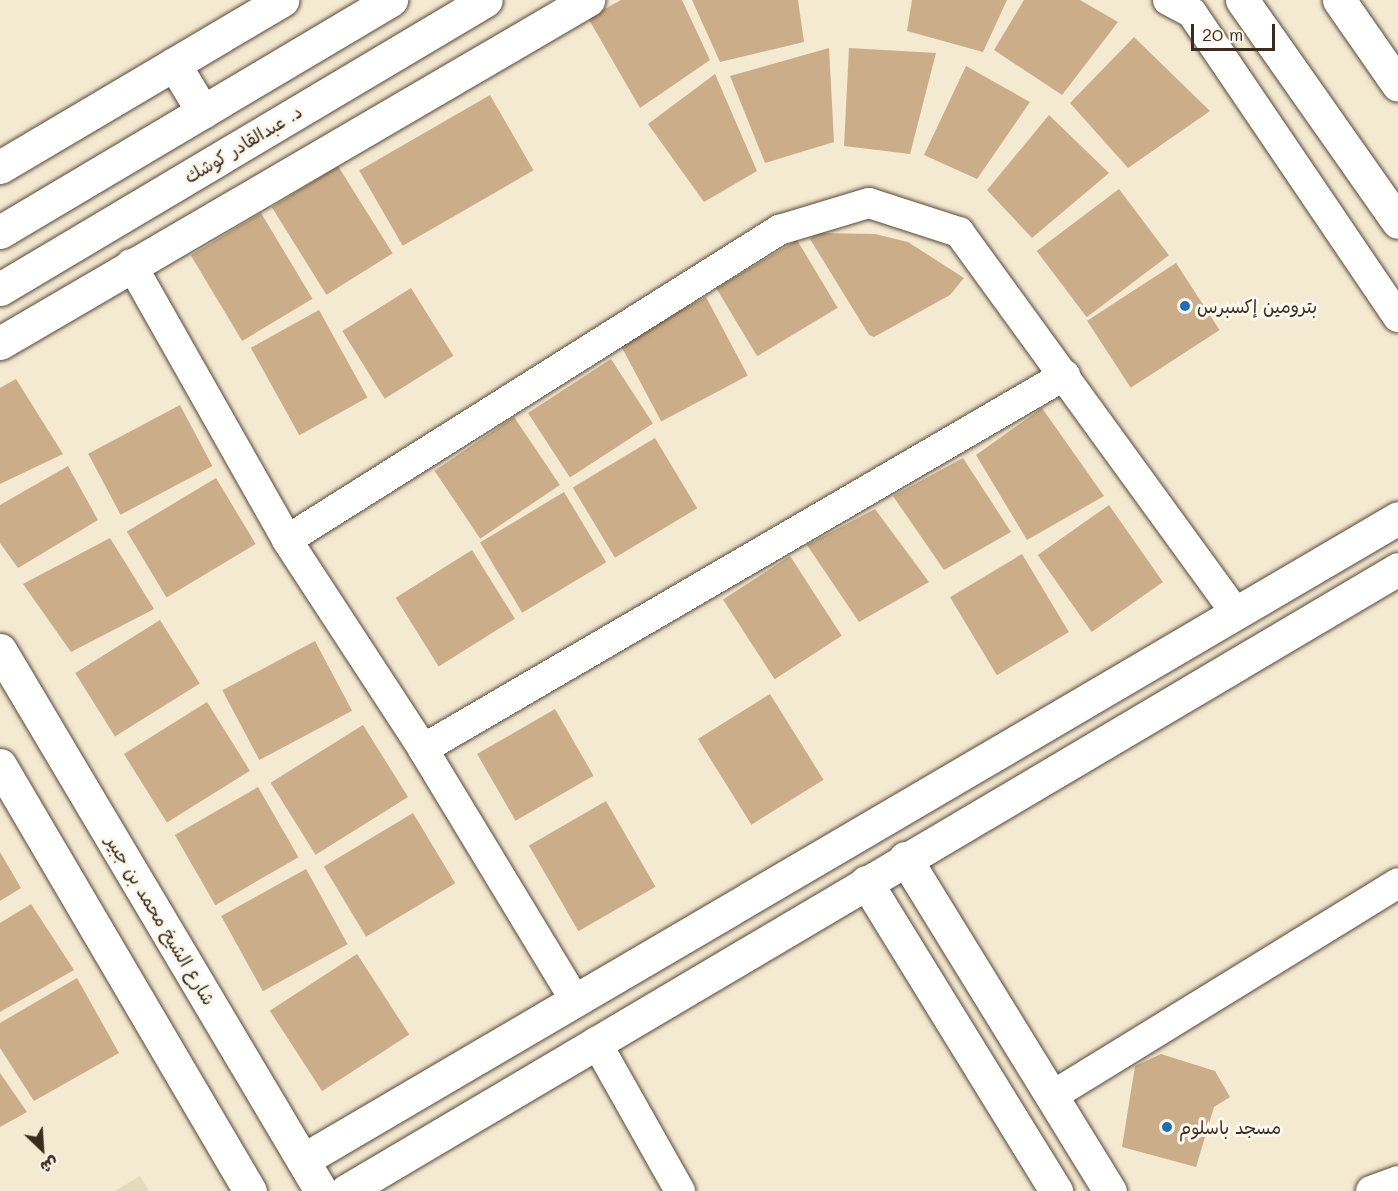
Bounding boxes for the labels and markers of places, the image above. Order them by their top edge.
place label: بترومين إكسبرس [1197,295,1317,317]
marker: بترومين إكسبرس [1178,299,1192,313]
place label: مسجد باسلوم [1179,1116,1281,1138]
marker: مسجد باسلوم [1160,1120,1174,1134]

